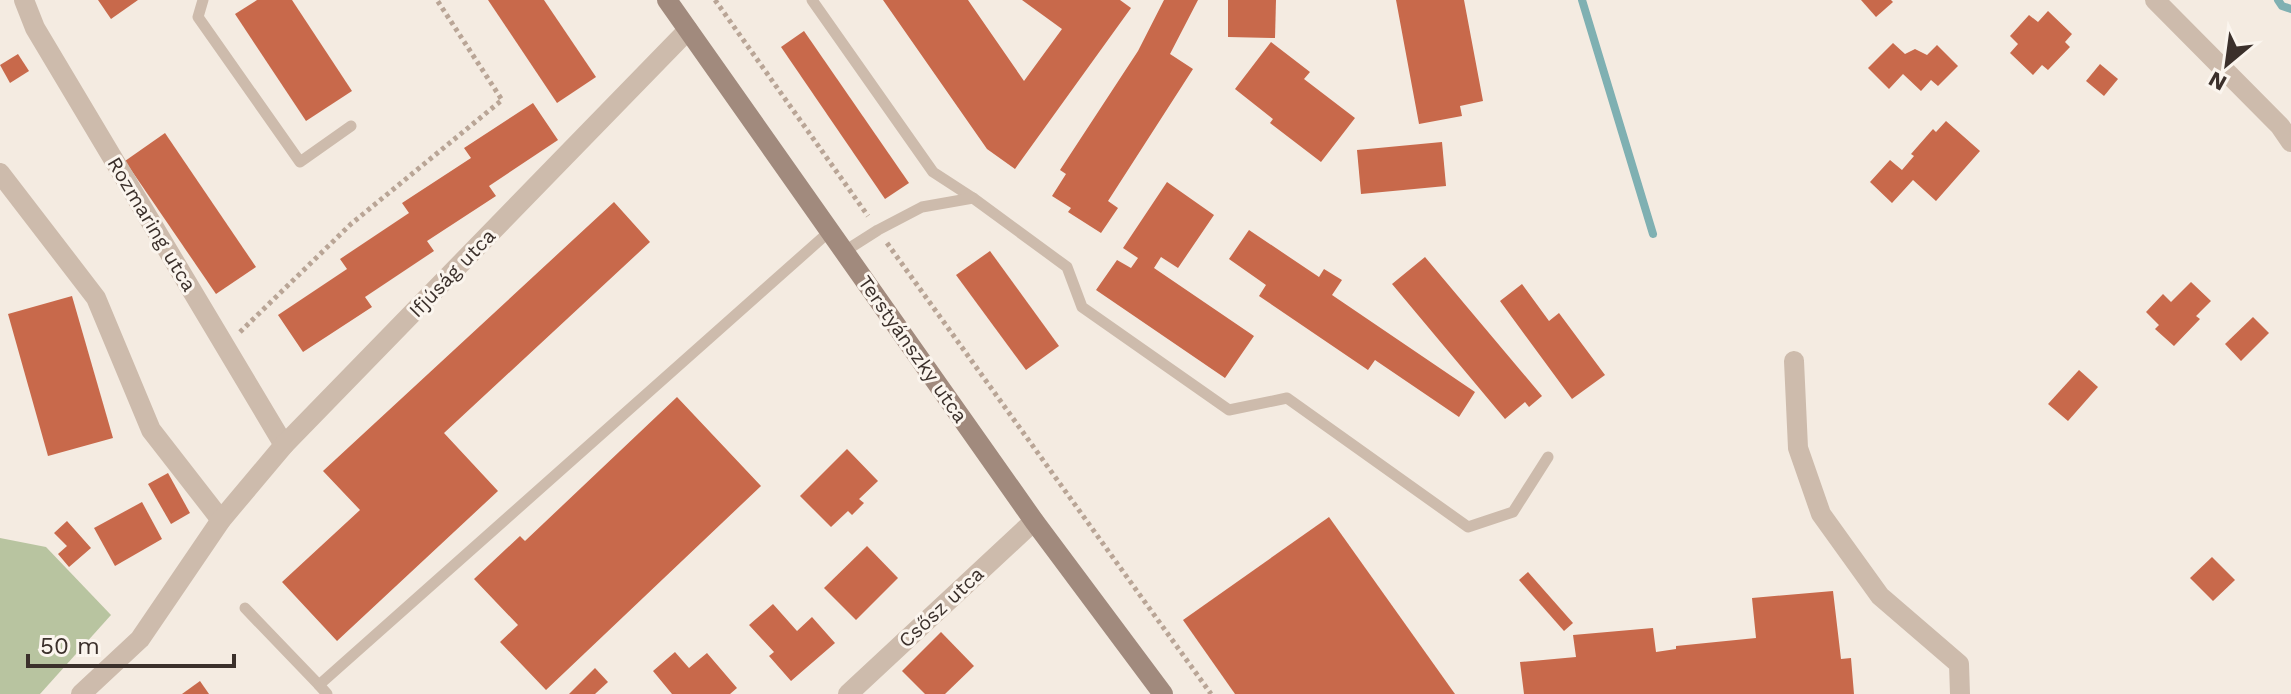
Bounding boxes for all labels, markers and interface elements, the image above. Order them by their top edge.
north arrow [2187,24,2267,104]
text: N [2204,66,2231,96]
street label: Rozmaring utca [102,152,202,296]
street label: Ifjúság utca [404,224,500,322]
street label: Terstyánszky utca [853,271,973,427]
street label: Csősz utca [893,562,989,652]
scale bar [28,618,234,668]
text: 50 m [40,632,100,660]

